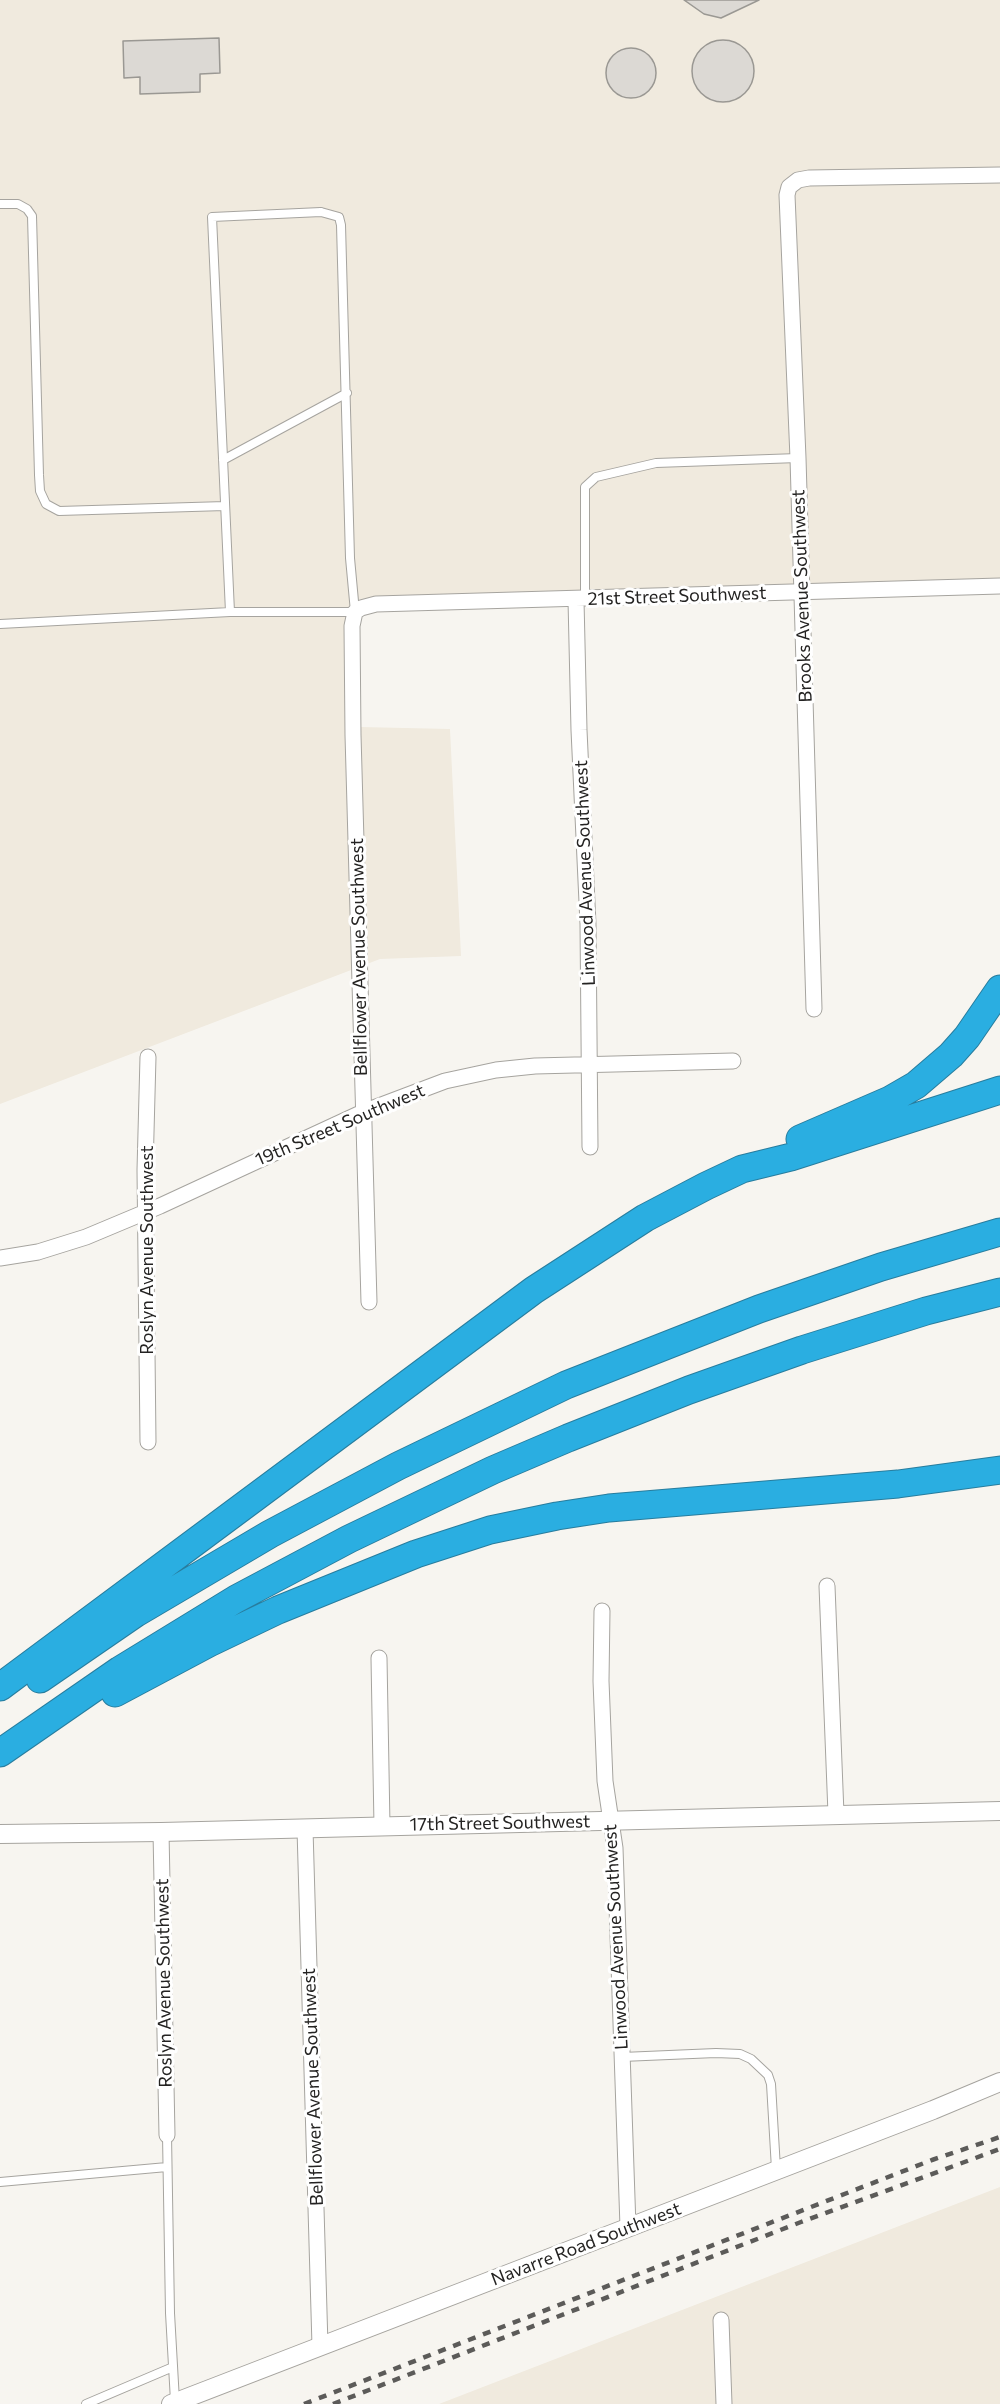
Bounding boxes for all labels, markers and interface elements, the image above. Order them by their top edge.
street label: Brooks Avenue Southwest [787,489,817,703]
street label: 21st Street Southwest [587,582,767,610]
street label: Linwood Avenue Southwest [570,760,600,986]
street label: Bellflower Avenue Southwest [346,838,372,1076]
street label: 19th Street Southwest [252,1079,428,1171]
street label: Roslyn Avenue Southwest [136,1145,158,1355]
street label: 17th Street Southwest [410,1811,590,1835]
street label: Linwood Avenue Southwest [599,1824,633,2050]
street label: Roslyn Avenue Southwest [151,1878,177,2088]
street label: Bellflower Avenue Southwest [298,1968,328,2206]
street label: Navarre Road Southwest [488,2198,684,2290]

